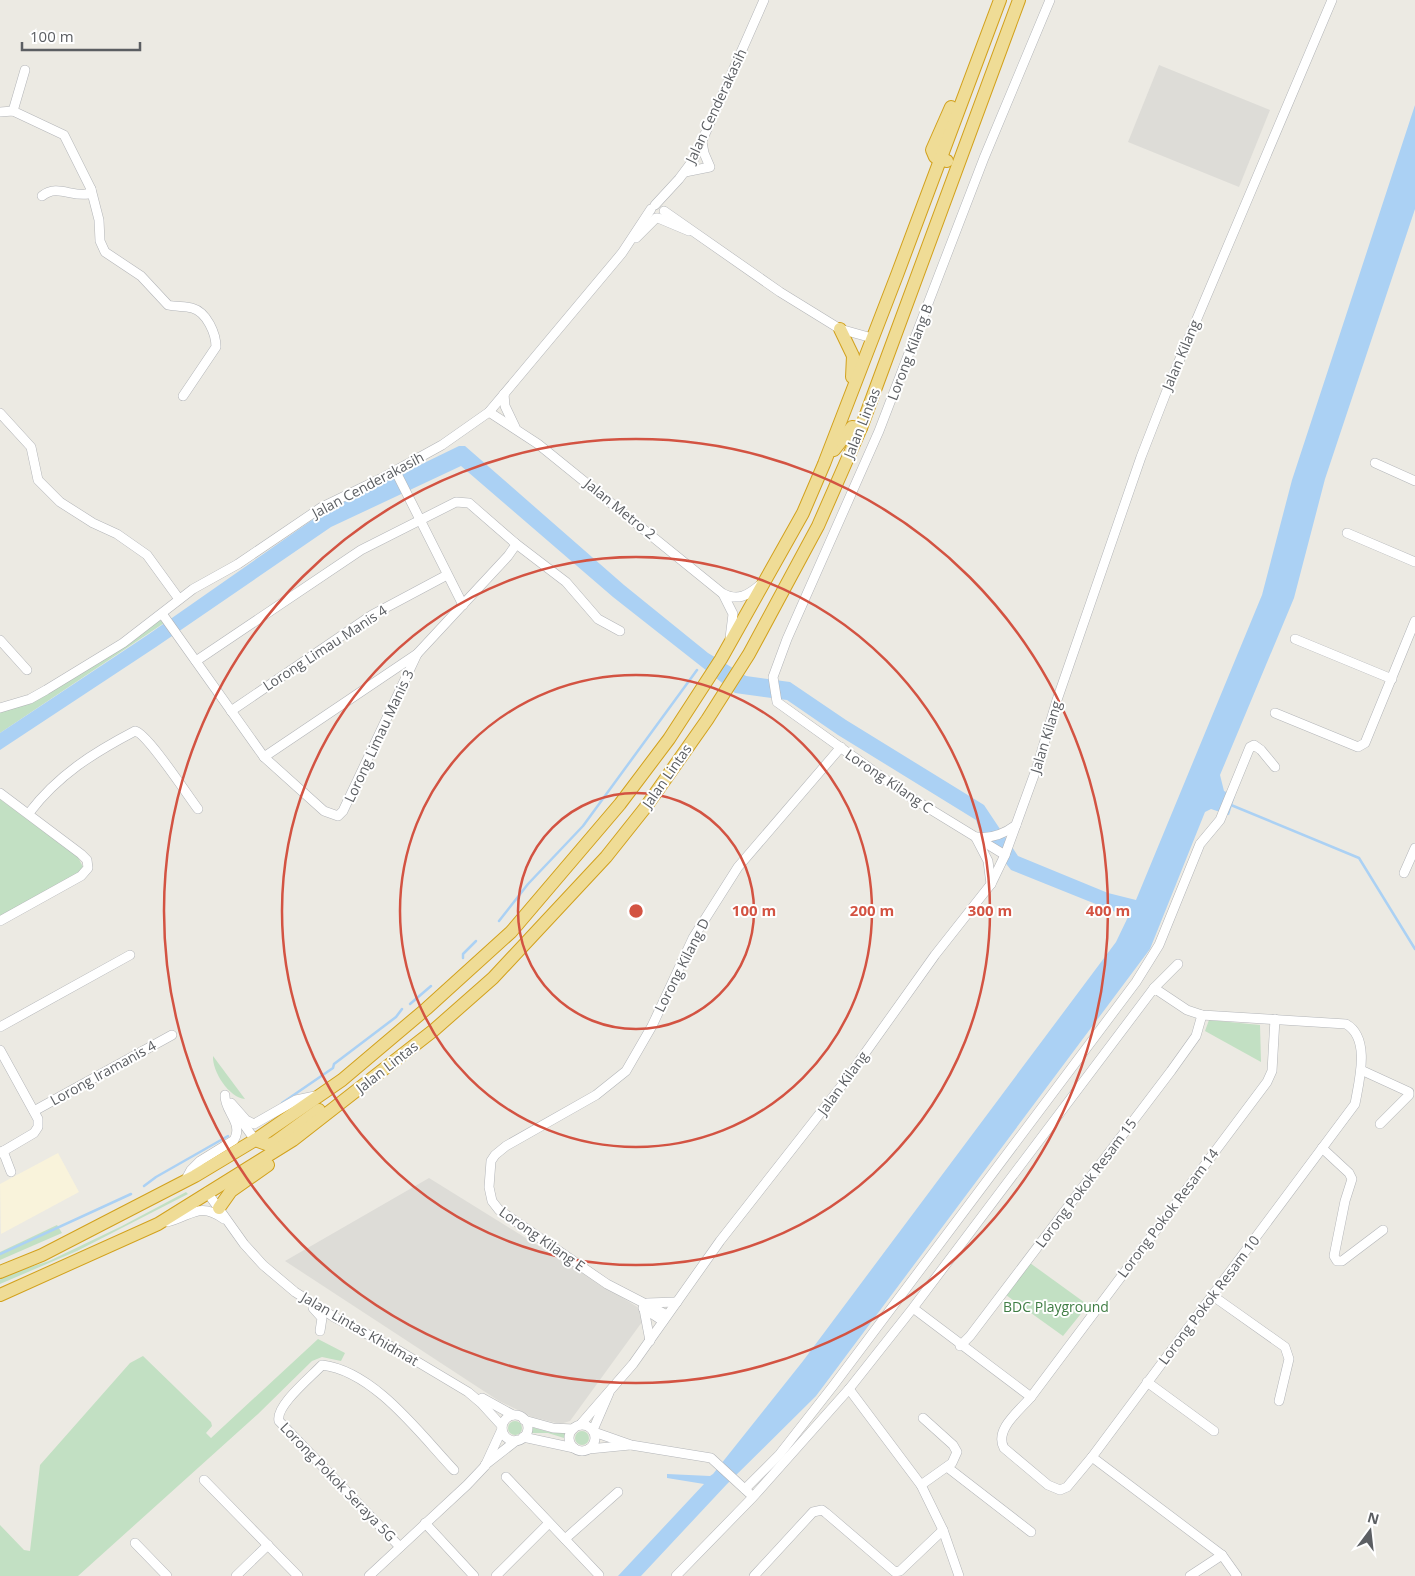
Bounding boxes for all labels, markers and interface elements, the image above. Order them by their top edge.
scale bar [22,20,140,52]
text: 100 m [30,26,74,46]
street label: Jalan Cenderakasih [680,45,750,168]
street label: Lorong Kilang B [882,301,937,403]
street label: Jalan Kilang [1156,316,1204,395]
street label: Jalan Lintas [838,385,884,463]
street label: Jalan Cenderakasih [307,447,427,523]
street label: Jalan Metro 2 [579,473,660,543]
street label: Lorong Limau Manis 4 [259,600,390,695]
street label: Lorong Limau Manis 3 [339,666,418,805]
street label: Jalan Kilang [1025,698,1066,777]
street label: Jalan Lintas [636,740,696,813]
street label: Lorong Kilang C [842,744,937,817]
text: 100 m [732,900,776,920]
text: 200 m [850,900,894,920]
text: 300 m [968,900,1012,920]
text: 400 m [1086,900,1130,920]
centre of rings [627,902,645,920]
street label: Lorong Kilang D [650,915,713,1015]
street label: Lorong Iramanis 4 [46,1036,159,1110]
street label: Jalan Lintas [350,1036,422,1098]
street label: Jalan Kilang [812,1047,872,1120]
street label: Lorong Pokok Resam 15 [1031,1114,1140,1251]
street label: Lorong Pokok Resam 14 [1113,1144,1222,1281]
street label: Lorong Kilang E [496,1202,589,1275]
street label: Lorong Pokok Resam 10 [1154,1231,1263,1368]
street label: Jalan Lintas Khidmat [296,1286,422,1370]
park label: BDC Playground [1003,1297,1109,1316]
street label: Lorong Pokok Seraya 5G [276,1418,400,1545]
north arrow [1345,1506,1395,1556]
text: N [1366,1507,1381,1529]

